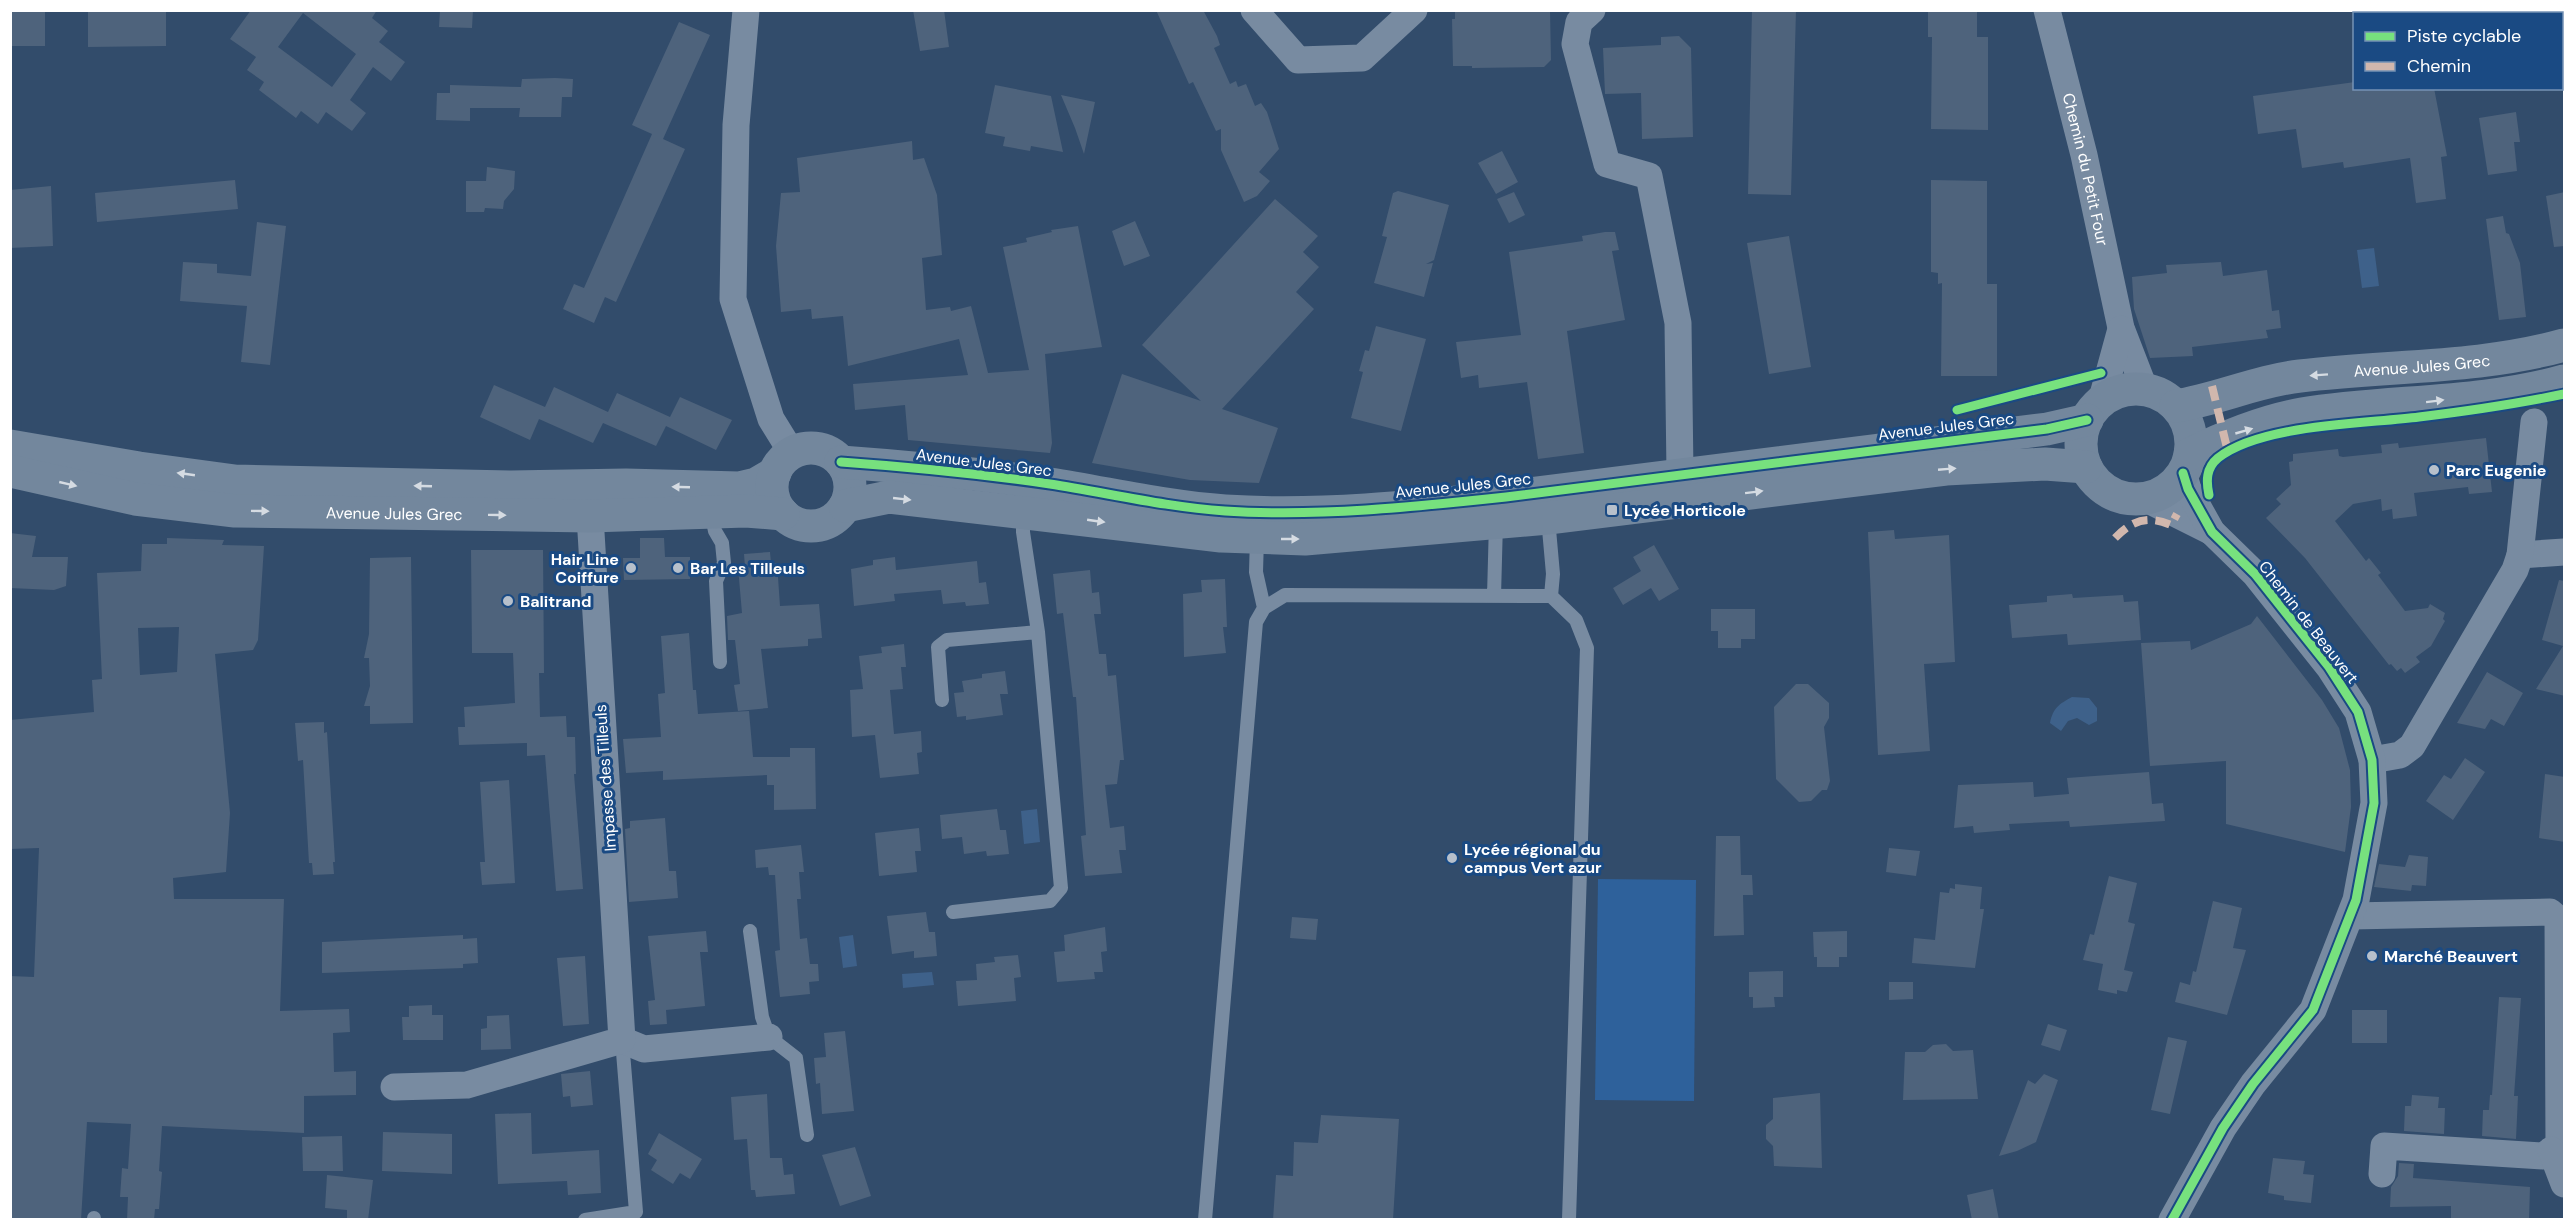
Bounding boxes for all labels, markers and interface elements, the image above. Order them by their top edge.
legend [2353,12,2563,90]
text: Piste cyclable [2407,24,2521,48]
text: Chemin [2407,54,2471,78]
street label: Chemin du Petit Four [2058,91,2113,248]
street label: Avenue Jules Grec [2353,350,2491,382]
one-way arrow [2310,370,2329,379]
one-way arrow [2426,396,2445,406]
street label: Avenue Jules Grec [1877,408,2015,445]
one-way arrow [2235,426,2253,435]
street label: Avenue Jules Grec [915,444,1053,481]
place label: Parc Eugenie [2446,460,2546,481]
marker: Parc Eugenie [2427,463,2441,477]
one-way arrow [1938,465,1957,474]
street label: Avenue Jules Grec [1394,468,1532,503]
one-way arrow [177,470,196,479]
one-way arrow [58,480,77,489]
one-way arrow [413,481,432,490]
one-way arrow [671,482,690,492]
one-way arrow [1744,488,1763,497]
one-way arrow [893,494,912,503]
place label: Lycée Horticole [1624,500,1746,521]
street label: Avenue Jules Grec [326,502,463,525]
marker: Lycée Horticole [1605,503,1619,517]
one-way arrow [251,506,270,516]
one-way arrow [488,510,507,520]
one-way arrow [1087,516,1106,525]
one-way arrow [1281,534,1300,544]
place label: Hair Line Coiffure [551,549,619,588]
street label: Chemin de Beauvert [2254,557,2363,688]
place label: Bar Les Tilleuls [690,558,805,579]
marker: Hair Line Coiffure [624,561,638,575]
marker: Bar Les Tilleuls [671,561,685,575]
place label: Balitrand [520,591,591,612]
marker: Balitrand [501,594,515,608]
street label: Impasse des Tilleuls [590,704,621,852]
place label: Lycée régional du campus Vert azur [1464,839,1602,878]
marker: Lycée régional du campus Vert azur [1445,851,1459,865]
place label: Marché Beauvert [2384,946,2518,967]
marker: Marché Beauvert [2365,949,2379,963]

